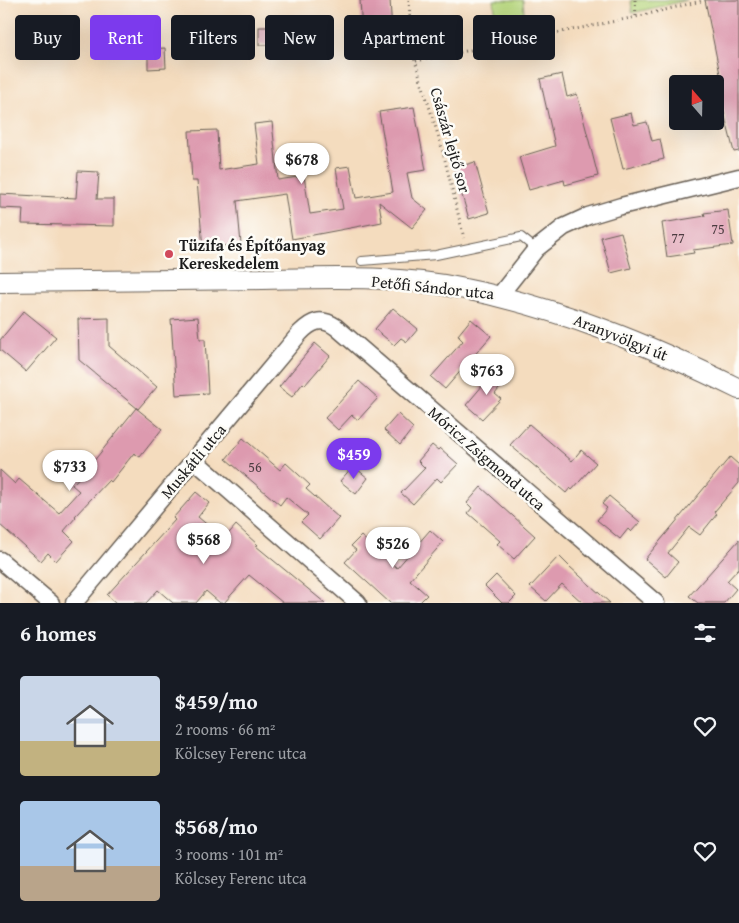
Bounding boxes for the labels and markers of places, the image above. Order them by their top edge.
pin: $678 [272,142,332,185]
place label: Tüzifa és Építőanyag Kereskedelem [179,233,326,275]
marker: Tüzifa és Építőanyag Kereskedelem [163,248,175,260]
pin: $763 [457,354,517,396]
pin: $459 [324,438,384,480]
pin: $733 [40,450,100,492]
pin: $568 [174,522,234,565]
pin: $526 [363,526,423,569]

